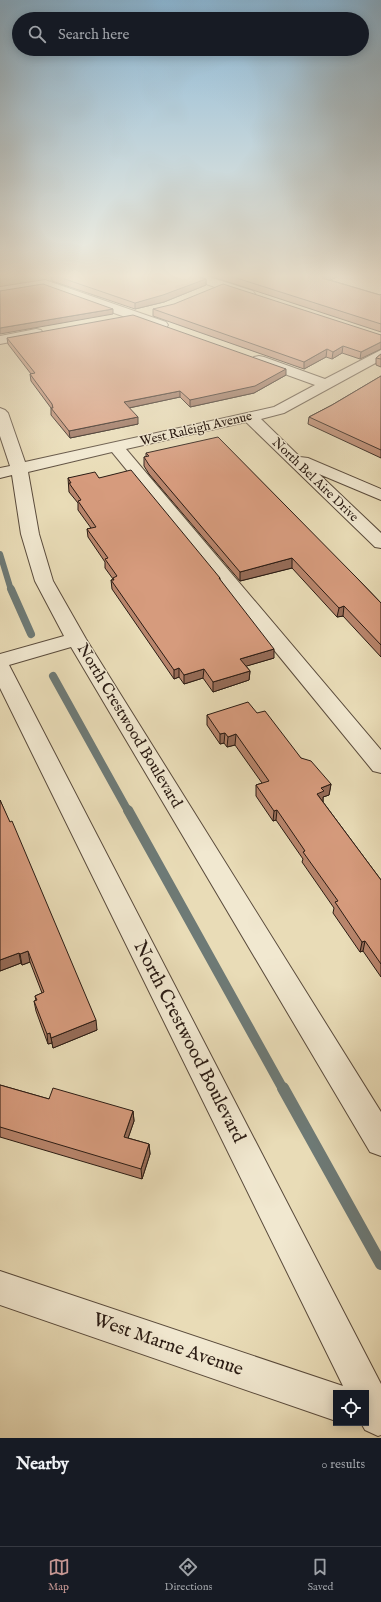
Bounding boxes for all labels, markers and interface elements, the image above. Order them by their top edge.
search box [12,12,369,56]
icon: search [26,23,48,45]
text: Search here [58,25,129,44]
street label: West Raleigh Avenue [138,408,254,450]
street label: North Bel Aire Drive [268,434,362,526]
street label: North Crestwood Boulevard [72,640,186,812]
street label: North Crestwood Boulevard [128,937,251,1148]
street label: West Marne Avenue [90,1308,247,1382]
map controls [333,1390,369,1426]
button: locate [333,1390,369,1426]
text: Nearby [16,1454,69,1475]
text: 0 results [321,1456,365,1473]
tab: Map [48,1556,70,1594]
tab: Directions [165,1556,212,1594]
tab: Saved [307,1556,333,1594]

